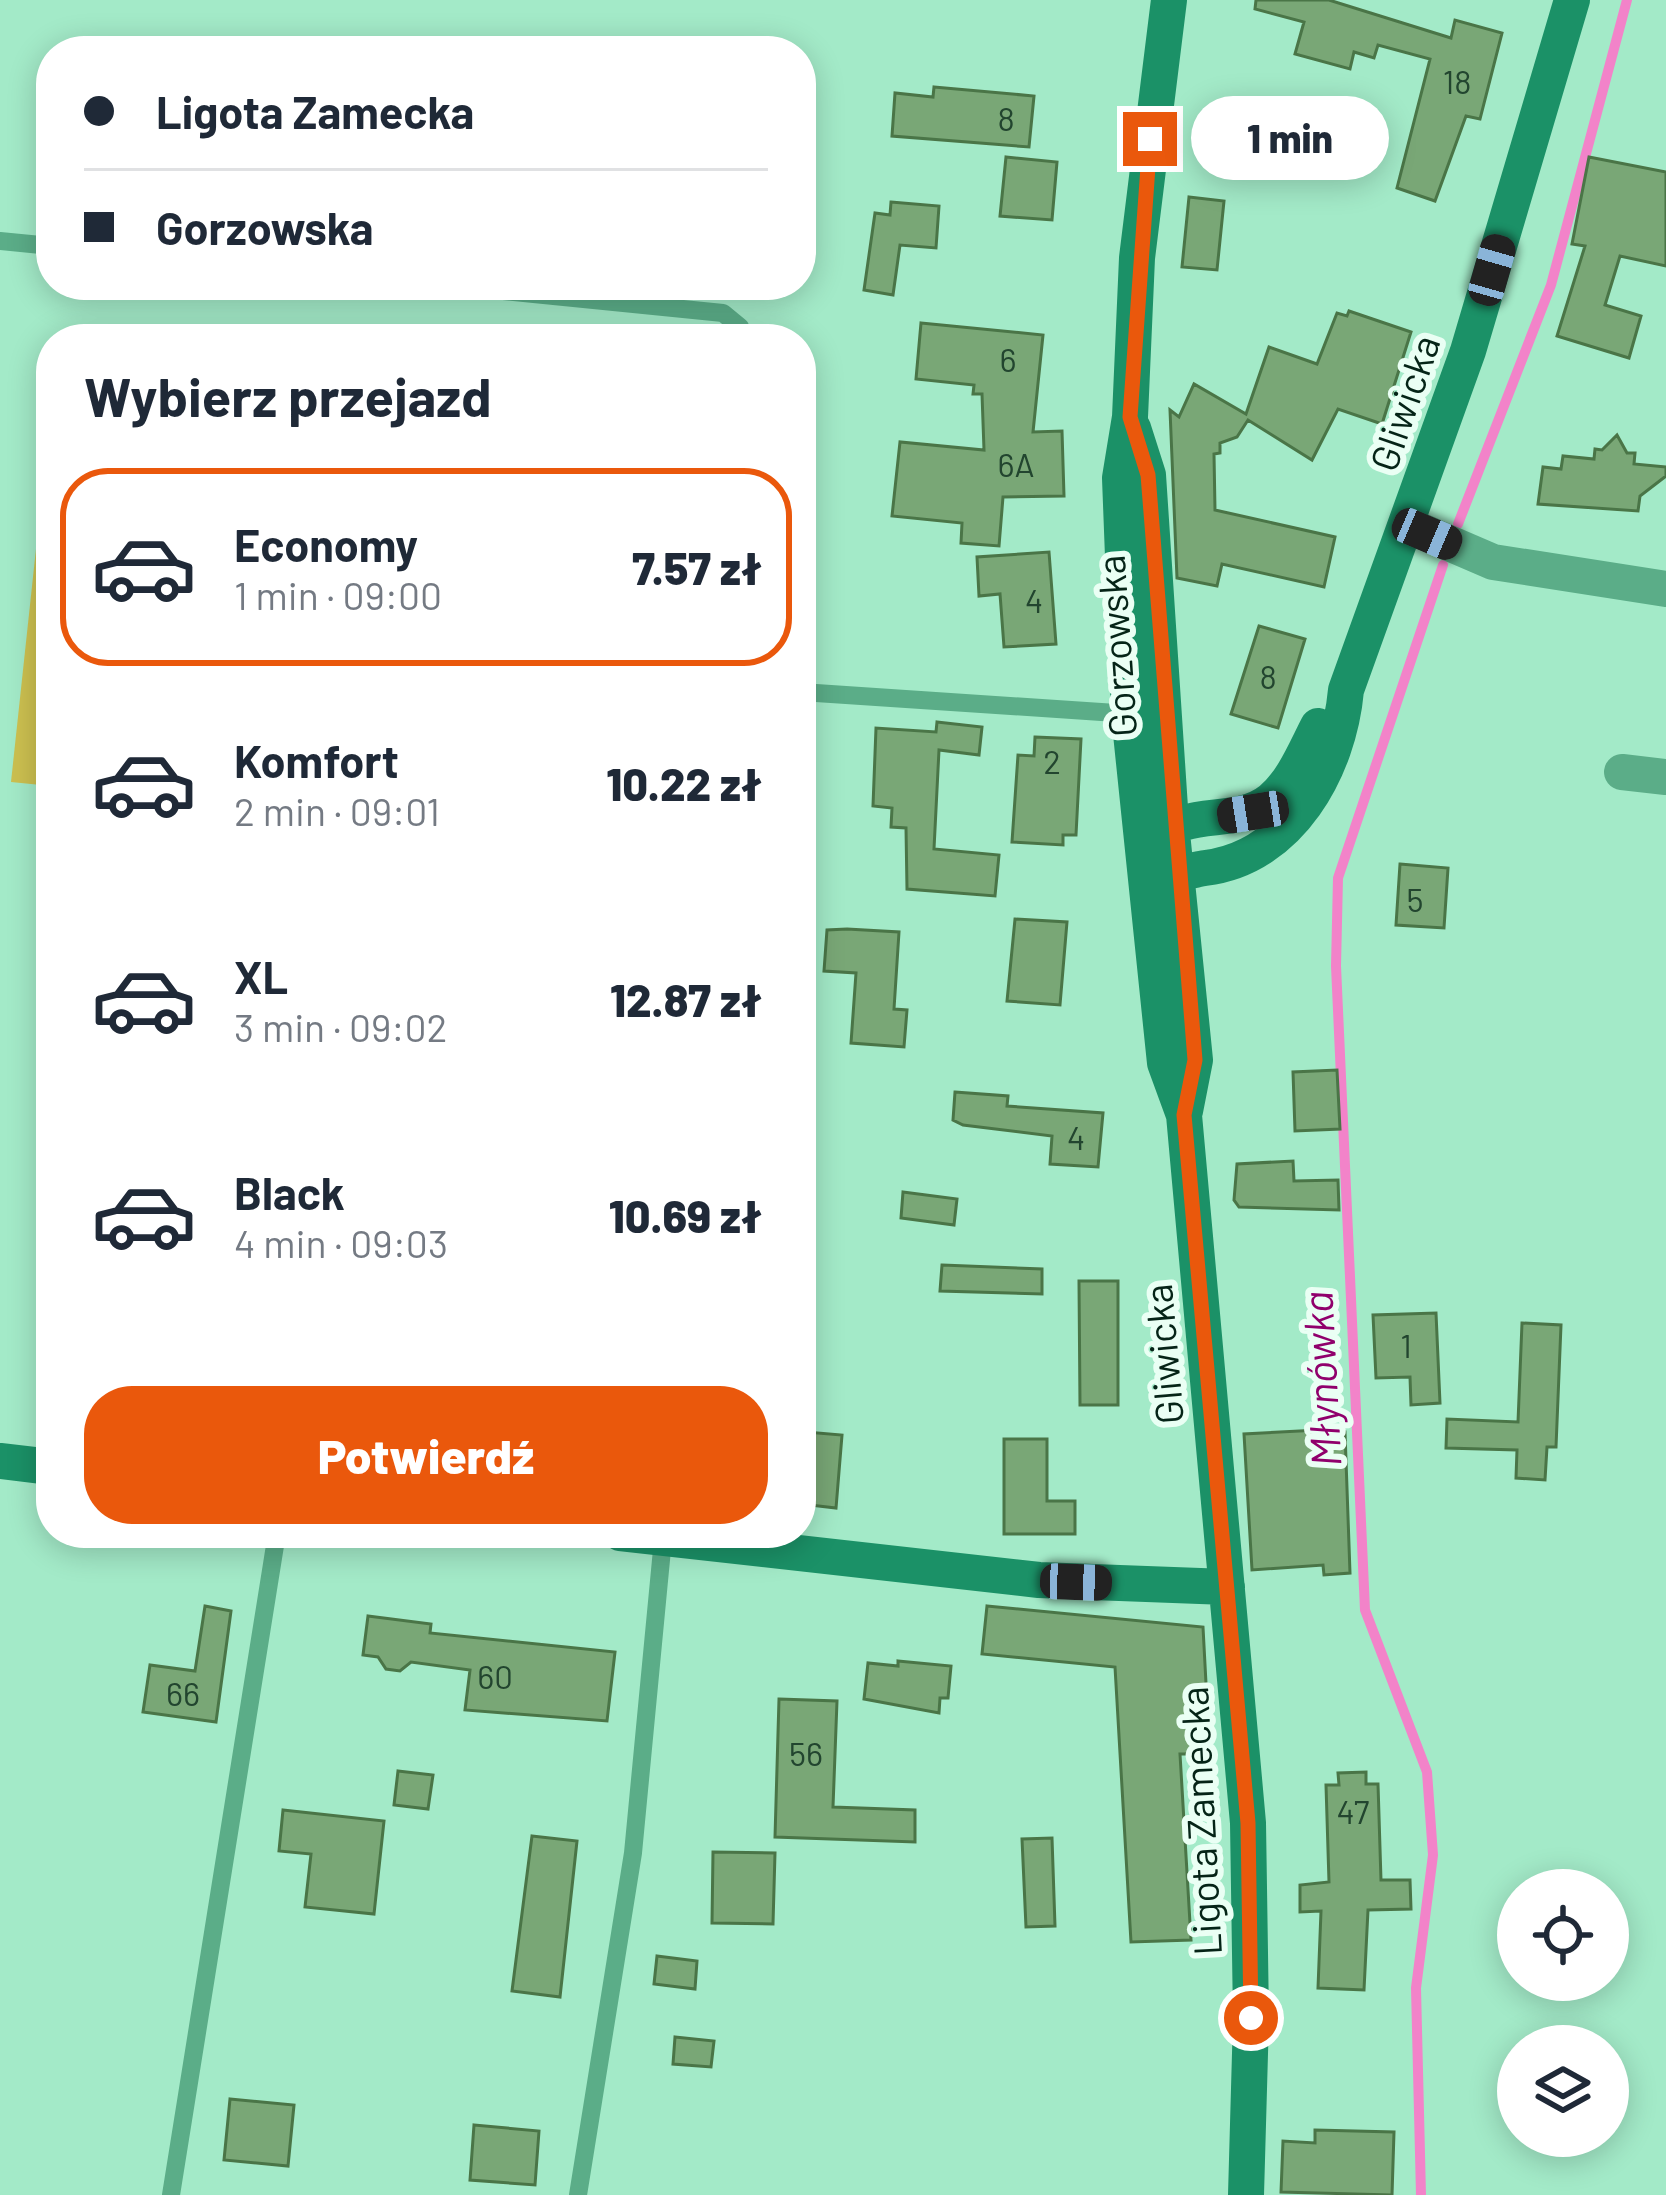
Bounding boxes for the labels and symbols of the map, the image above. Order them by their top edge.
house number: 18 [1443,61,1471,101]
callout: 1 min [1192,97,1390,181]
house number: 8 [997,98,1015,138]
route end [1123,112,1177,166]
car [1465,230,1519,310]
street label: Gliwicka [1359,329,1449,476]
house number: 6 [1000,339,1017,379]
house number: 6A [997,444,1035,484]
car [1387,503,1467,565]
street label: Gorzowska [1086,554,1145,739]
house number: 4 [1025,580,1043,620]
house number: 8 [1259,656,1277,696]
house number: 2 [1043,741,1061,781]
car [1215,789,1291,835]
house number: 5 [1407,879,1423,919]
house number: 4 [1067,1117,1085,1157]
street label: Gliwicka [1133,1282,1192,1426]
water label: Młynówka [1290,1290,1351,1468]
house number: 1 [1400,1325,1412,1365]
car [1039,1563,1113,1601]
house number: 60 [477,1656,513,1696]
house number: 66 [166,1673,200,1713]
street label: Ligota Zamecka [1169,1685,1230,1957]
house number: 56 [789,1733,823,1773]
house number: 47 [1337,1791,1369,1831]
route start [1224,1991,1278,2045]

